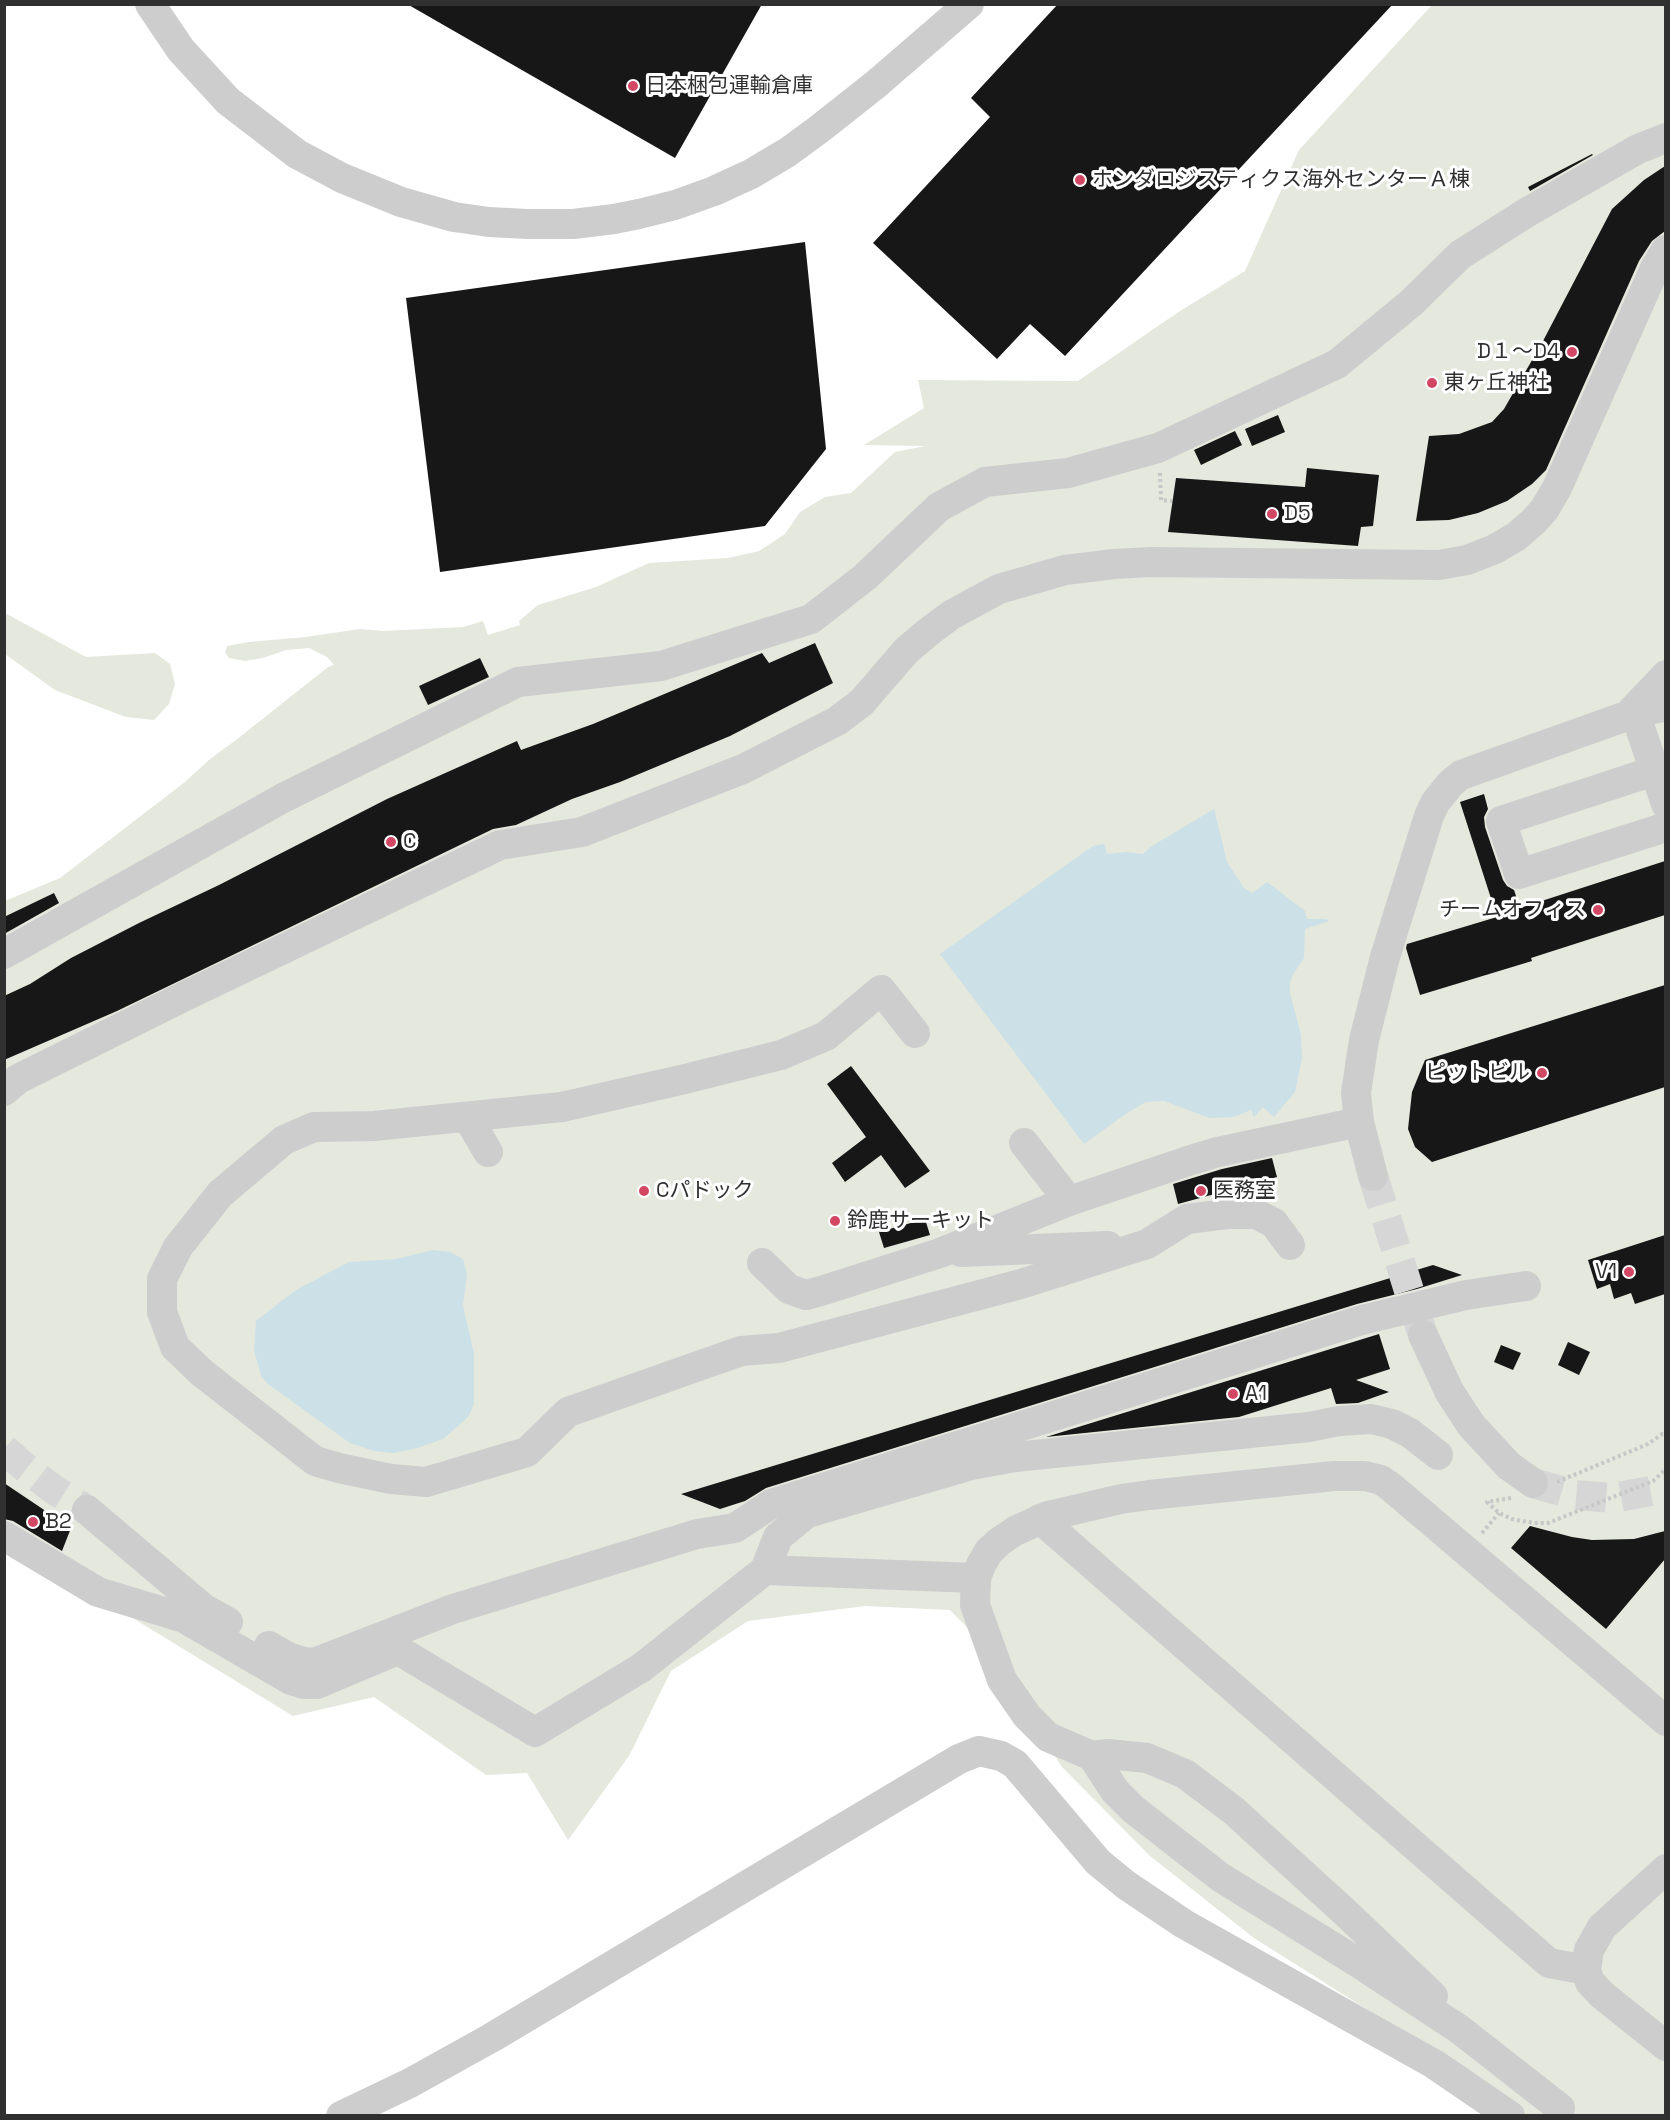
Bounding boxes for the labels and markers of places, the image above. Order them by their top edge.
place label: 日本梱包運輸倉庫 [645,73,813,99]
marker: 日本梱包運輸倉庫 [626,79,640,93]
place label: ホンダロジスティクス海外センターＡ棟 [1092,167,1470,193]
marker: ホンダロジスティクス海外センターＡ棟 [1073,173,1087,187]
place label: D１～D4 [1477,339,1560,365]
marker: D１～D4 [1565,345,1579,359]
place label: 東ヶ丘神社 [1444,370,1549,396]
marker: 東ヶ丘神社 [1425,376,1439,390]
place label: D5 [1284,501,1311,527]
marker: D5 [1265,507,1279,521]
place label: C [403,829,416,855]
marker: C [384,835,398,849]
place label: チームオフィス [1439,897,1586,923]
marker: チームオフィス [1591,903,1605,917]
place label: ピットビル [1425,1060,1530,1086]
marker: ピットビル [1535,1066,1549,1080]
place label: Cパドック [656,1178,753,1204]
place label: 医務室 [1213,1178,1276,1204]
marker: Cパドック [637,1184,651,1198]
marker: 医務室 [1194,1184,1208,1198]
place label: 鈴鹿サーキット [847,1208,994,1234]
marker: 鈴鹿サーキット [828,1214,842,1228]
place label: V1 [1595,1259,1617,1285]
marker: V1 [1622,1265,1636,1279]
place label: A1 [1245,1381,1267,1407]
marker: A1 [1226,1387,1240,1401]
place label: B2 [45,1509,72,1535]
marker: B2 [26,1515,40,1529]

